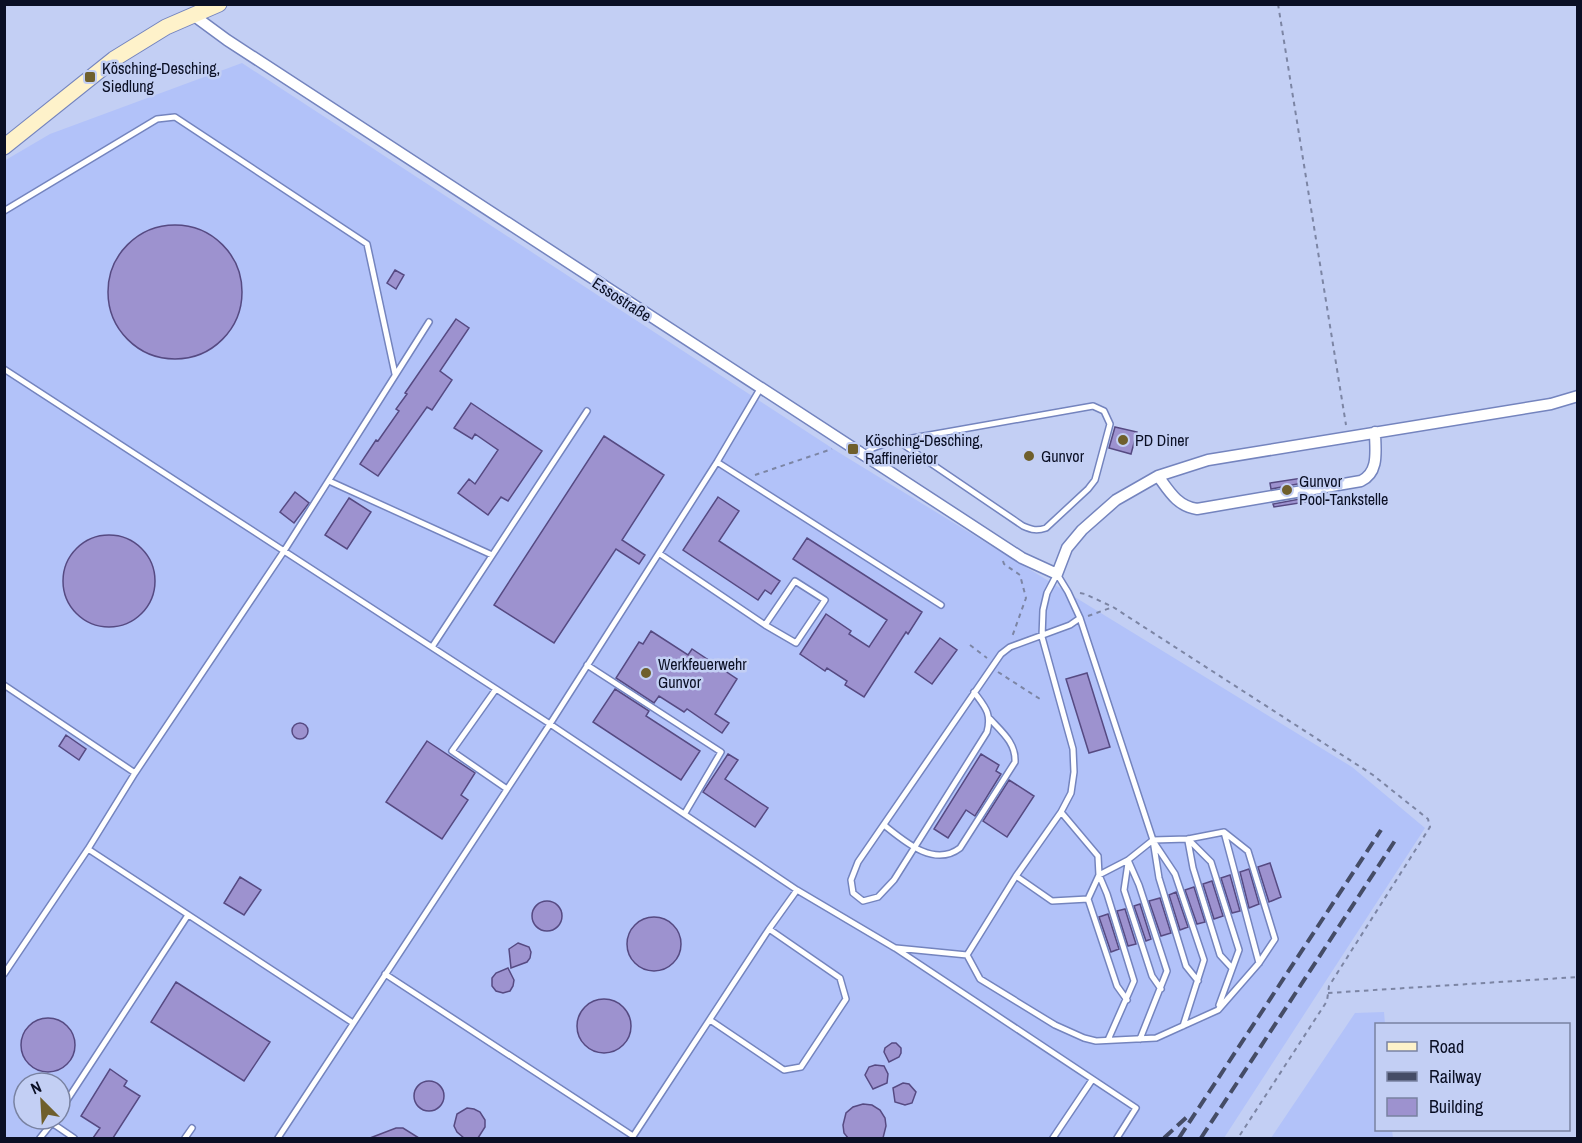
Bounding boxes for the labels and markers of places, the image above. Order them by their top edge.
place label: Kösching-Desching, Siedlung [102,57,220,97]
marker: Kösching-Desching, Siedlung [83,70,97,84]
place label: Kösching-Desching, Raffinerietor [865,429,983,469]
place label: PD Diner [1135,429,1190,451]
marker: PD Diner [1116,433,1130,447]
marker: Kösching-Desching, Raffinerietor [846,442,860,456]
place label: Gunvor [1041,445,1085,467]
marker: Gunvor [1022,449,1036,463]
place label: Gunvor Pool-Tankstelle [1299,470,1388,510]
marker: Gunvor Pool-Tankstelle [1280,483,1294,497]
place label: Werkfeuerwehr Gunvor [658,653,747,693]
marker: Werkfeuerwehr Gunvor [639,666,653,680]

